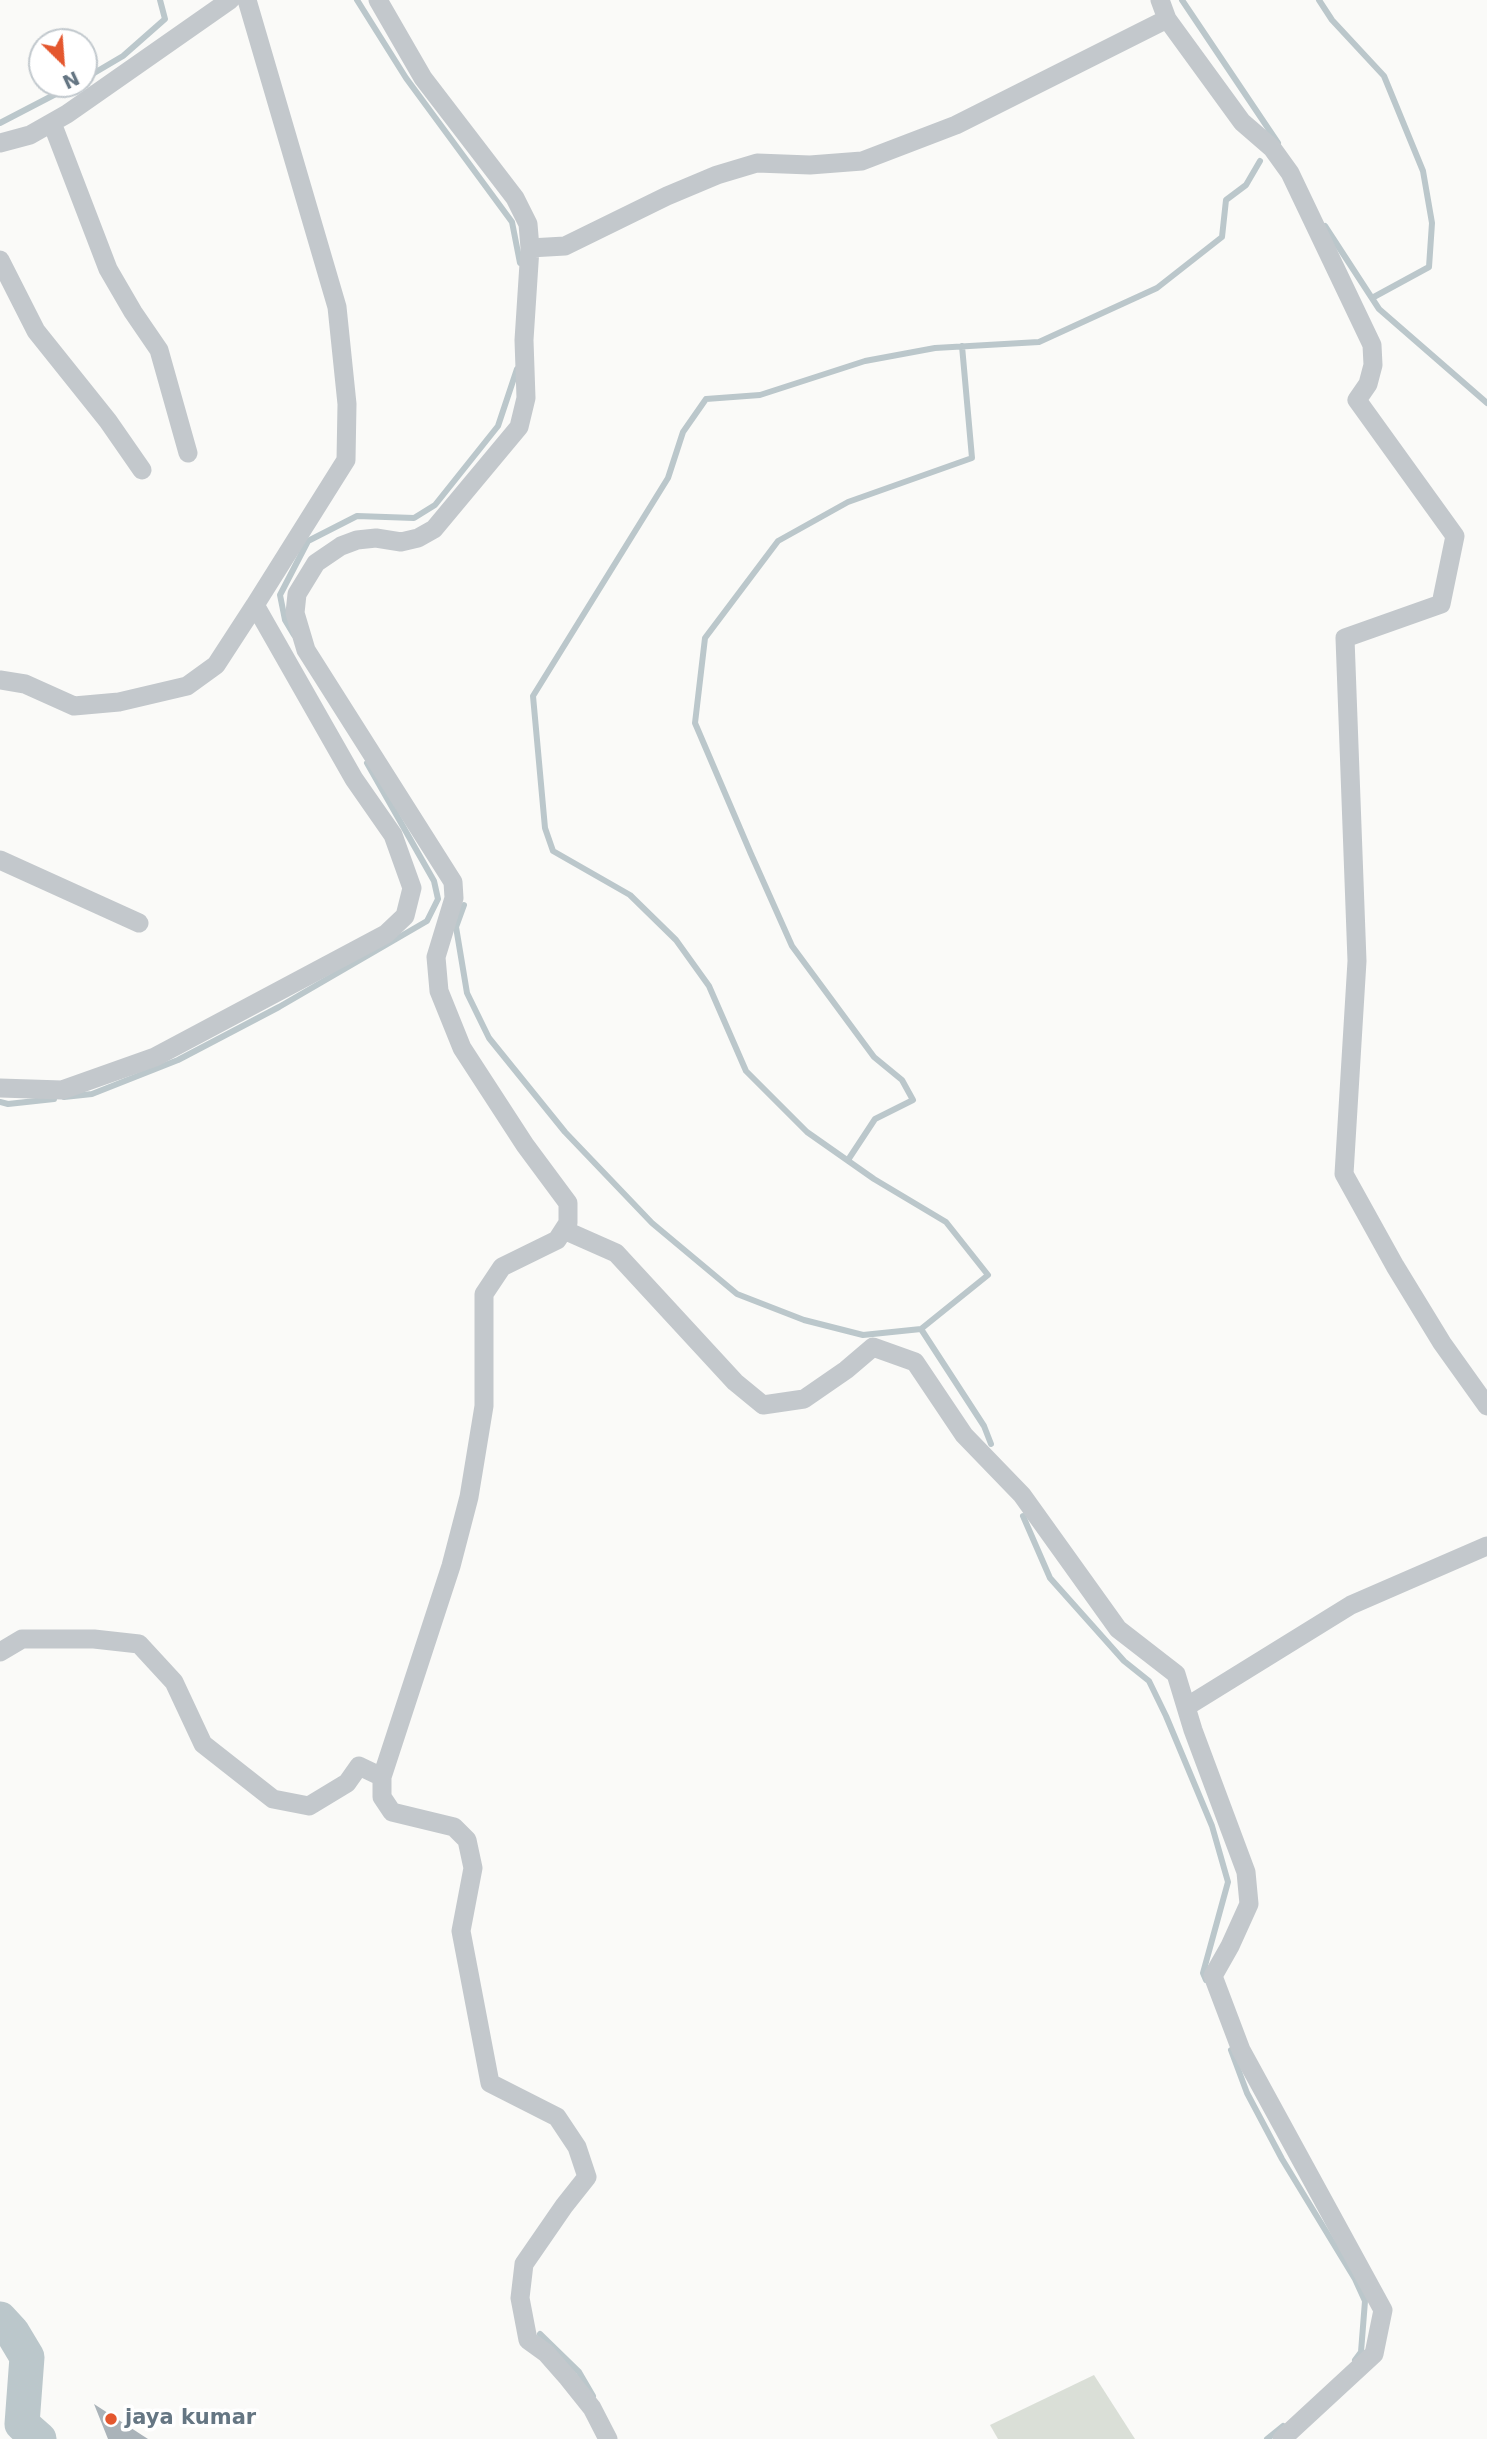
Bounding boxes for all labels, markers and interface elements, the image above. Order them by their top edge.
north arrow [28,28,98,98]
text: N [59,67,83,94]
place label: jaya kumar [125,2406,256,2432]
marker: jaya kumar [103,2411,119,2427]

